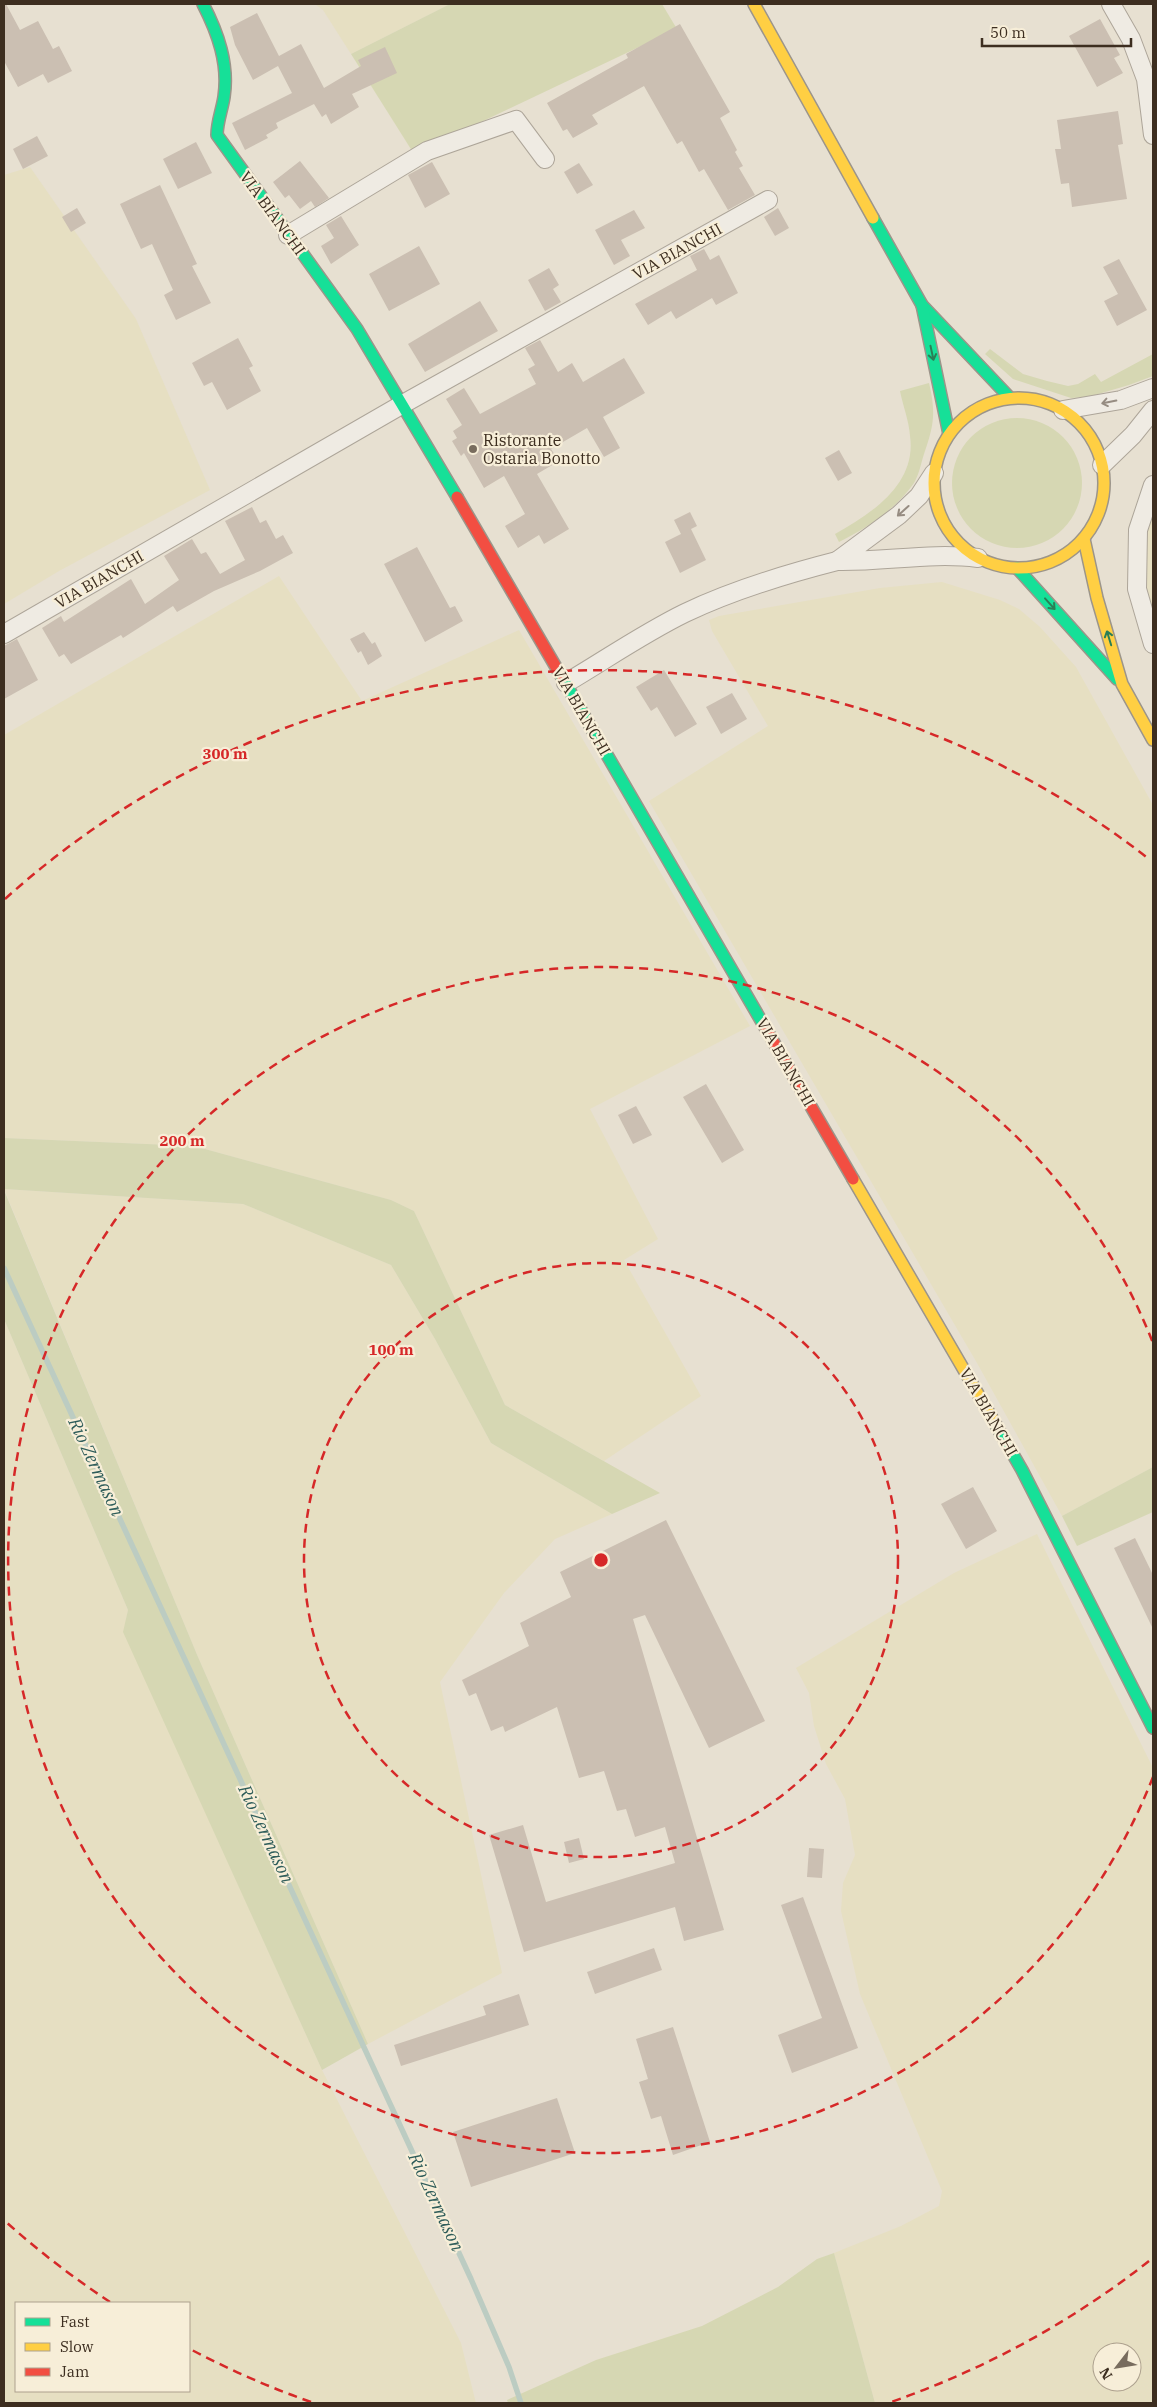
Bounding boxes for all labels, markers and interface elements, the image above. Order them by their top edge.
scale bar [982,15,1131,47]
text: 50 m [990,23,1026,42]
street label: VIA BIANCHI [236,167,310,259]
street label: VIA BIANCHI [629,218,725,284]
one-way arrow [928,345,937,361]
one-way arrow [1101,398,1117,408]
place label: Ristorante Ostaria Bonotto [483,430,600,468]
marker: Ristorante Ostaria Bonotto [467,443,479,455]
one-way arrow [897,505,910,516]
street label: VIA BIANCHI [51,546,147,612]
one-way arrow [1044,598,1055,611]
one-way arrow [1103,630,1113,646]
street label: VIA BIANCHI [549,663,615,759]
text: 300 m [202,744,248,763]
street label: VIA BIANCHI [753,1014,819,1110]
text: 200 m [159,1131,205,1150]
text: 100 m [368,1340,414,1359]
street label: VIA BIANCHI [956,1364,1022,1460]
water label: Rio Zermason [63,1413,130,1520]
centre of rings [592,1551,610,1569]
water label: Rio Zermason [233,1780,300,1887]
water label: Rio Zermason [403,2148,470,2255]
legend [15,2302,190,2392]
text: Fast [60,2312,90,2331]
text: Slow [60,2337,94,2356]
north arrow [1092,2342,1142,2392]
text: Jam [60,2362,89,2381]
text: N [1095,2364,1116,2383]

